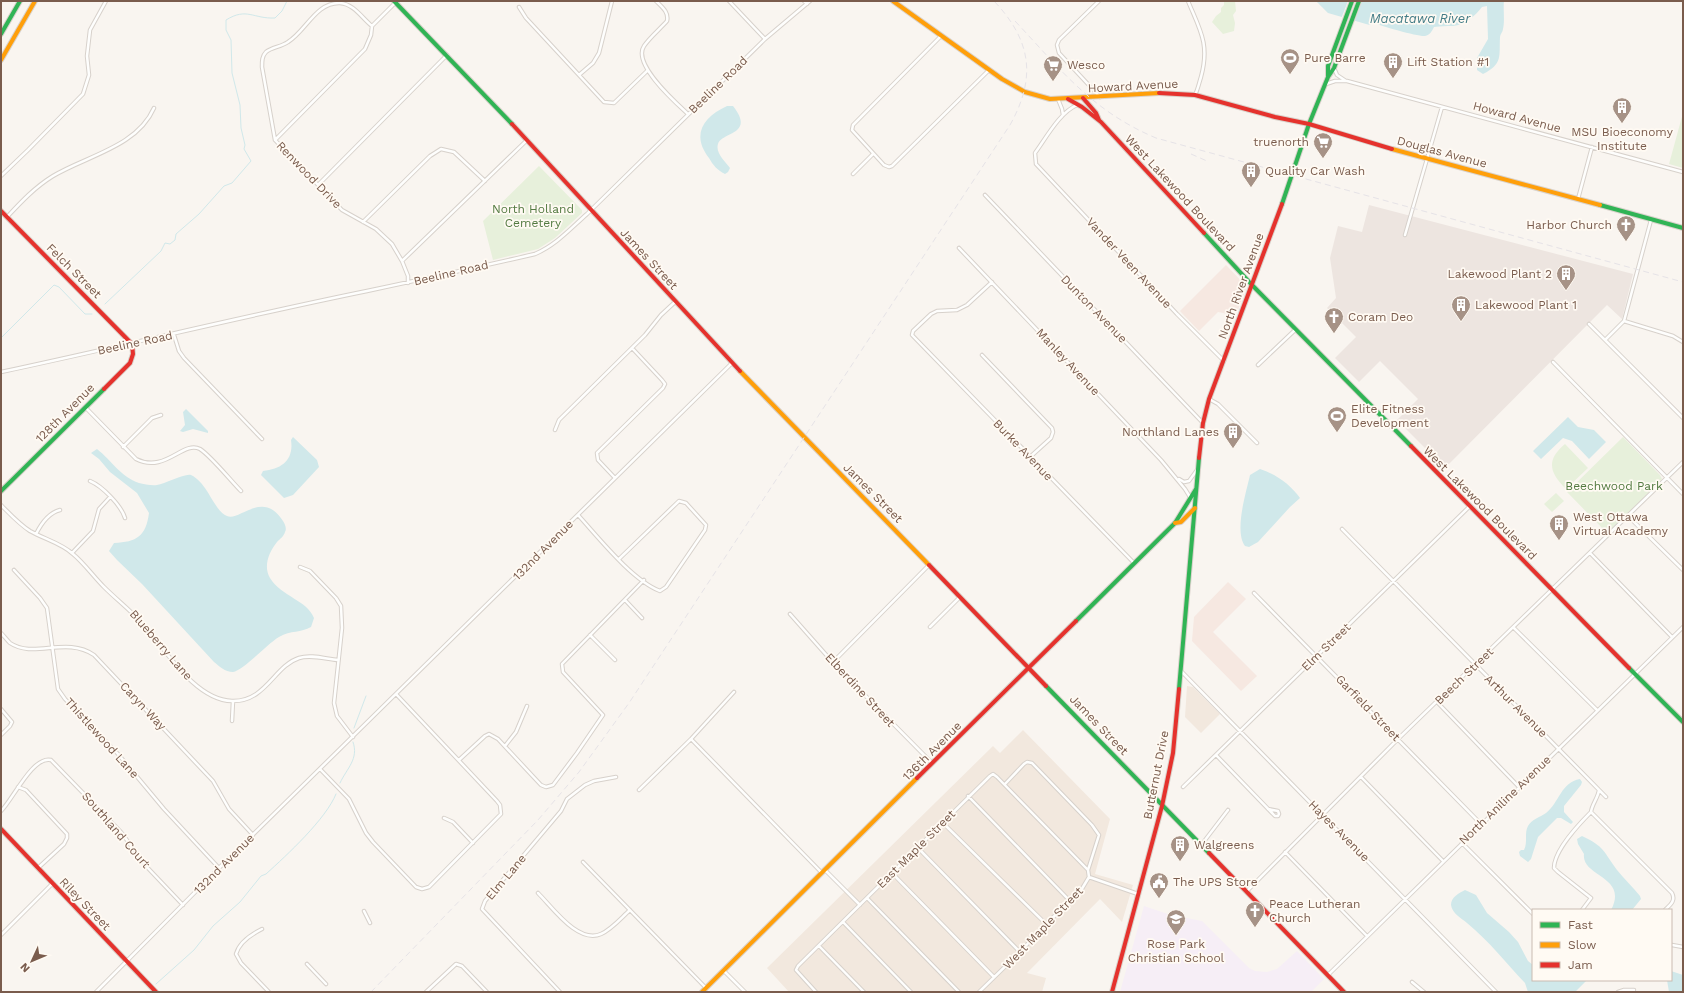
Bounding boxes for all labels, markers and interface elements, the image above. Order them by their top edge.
water label: Macatawa River [1370,11,1471,26]
sports icon: Pure Barre [1279,47,1301,75]
place label: Pure Barre [1304,51,1366,65]
building icon: Lift Station #1 [1382,51,1404,79]
street label: Beeline Road [686,53,750,117]
supermarket icon: Wesco [1042,54,1064,82]
place label: Lift Station #1 [1407,55,1489,69]
place label: Wesco [1067,58,1105,72]
street label: Howard Avenue [1087,77,1179,95]
building icon: MSU Bioeconomy Institute [1611,96,1633,124]
street label: Howard Avenue [1471,99,1563,136]
place label: MSU Bioeconomy Institute [1571,125,1674,153]
supermarket icon: truenorth [1312,131,1334,159]
street label: West Lakewood Boulevard [1122,132,1238,254]
street label: Douglas Avenue [1396,133,1489,171]
place label: truenorth [1253,135,1309,149]
street label: Renwood Drive [273,139,345,211]
building icon: Quality Car Wash [1240,160,1262,188]
place label: Quality Car Wash [1265,164,1365,178]
park label: North Holland Cemetery [492,202,574,230]
church icon: Harbor Church [1615,214,1637,242]
street label: Vander Veen Avenue [1083,215,1175,311]
place label: Harbor Church [1526,218,1612,232]
street label: James Street [617,226,681,292]
street label: North River Avenue [1215,231,1267,341]
street label: Felch Street [44,241,104,301]
street label: Beeline Road [412,258,490,288]
building icon: Lakewood Plant 2 [1555,263,1577,291]
place label: Lakewood Plant 2 [1448,267,1552,281]
street label: Dunton Avenue [1058,272,1130,346]
building icon: Lakewood Plant 1 [1450,294,1472,322]
place label: Lakewood Plant 1 [1475,298,1577,312]
church icon: Coram Deo [1323,306,1345,334]
place label: Coram Deo [1348,310,1413,324]
street label: Manley Avenue [1033,326,1103,399]
street label: Beeline Road [96,328,174,358]
street label: 128th Avenue [33,381,97,445]
place label: Elite Fitness Development [1351,402,1429,430]
sports icon: Elite Fitness Development [1326,405,1348,433]
street label: Burke Avenue [990,416,1056,484]
building icon: Northland Lanes [1222,421,1244,449]
place label: Northland Lanes [1122,425,1219,439]
street label: West Lakewood Boulevard [1420,443,1540,563]
street label: James Street [840,460,906,526]
park label: Beechwood Park [1565,479,1663,493]
place label: West Ottawa Virtual Academy [1573,510,1669,538]
building icon: West Ottawa Virtual Academy [1548,513,1570,541]
street label: 132nd Avenue [510,517,576,583]
street label: Blueberry Lane [127,607,195,683]
street label: Elm Street [1298,620,1354,674]
street label: Beech Street [1432,645,1496,707]
street label: Elberdine Street [822,650,898,730]
street label: Garfield Street [1333,672,1403,744]
street label: Arthur Avenue [1482,672,1550,740]
street label: Caryn Way [117,679,169,734]
street label: James Street [1067,692,1131,758]
street label: Thistlewood Lane [62,695,142,781]
street label: 136th Avenue [900,719,964,783]
street label: Butternut Drive [1141,729,1171,821]
street label: North Aniline Avenue [1456,752,1554,848]
street label: Southland Court [79,789,153,871]
street label: Hayes Avenue [1306,798,1373,865]
street label: East Maple Street [874,807,958,891]
street label: 132nd Avenue [191,831,257,897]
building icon: Walgreens [1169,834,1191,862]
place label: Walgreens [1194,838,1254,852]
street label: Elm Lane [483,851,529,903]
public building icon: The UPS Store [1148,871,1170,899]
street label: Riley Street [57,875,113,933]
place label: The UPS Store [1173,875,1258,889]
street label: West Maple Street [1000,884,1086,972]
place label: Peace Lutheran Church [1269,897,1360,925]
church icon: Peace Lutheran Church [1244,900,1266,928]
school or university icon: Rose Park Christian School [1165,908,1187,936]
legend [1532,909,1672,981]
text: Fast [1568,918,1593,932]
place label: Rose Park Christian School [1128,937,1225,965]
text: Slow [1568,938,1596,952]
north arrow [12,941,52,981]
text: Jam [1568,958,1593,972]
text: N [18,960,33,975]

